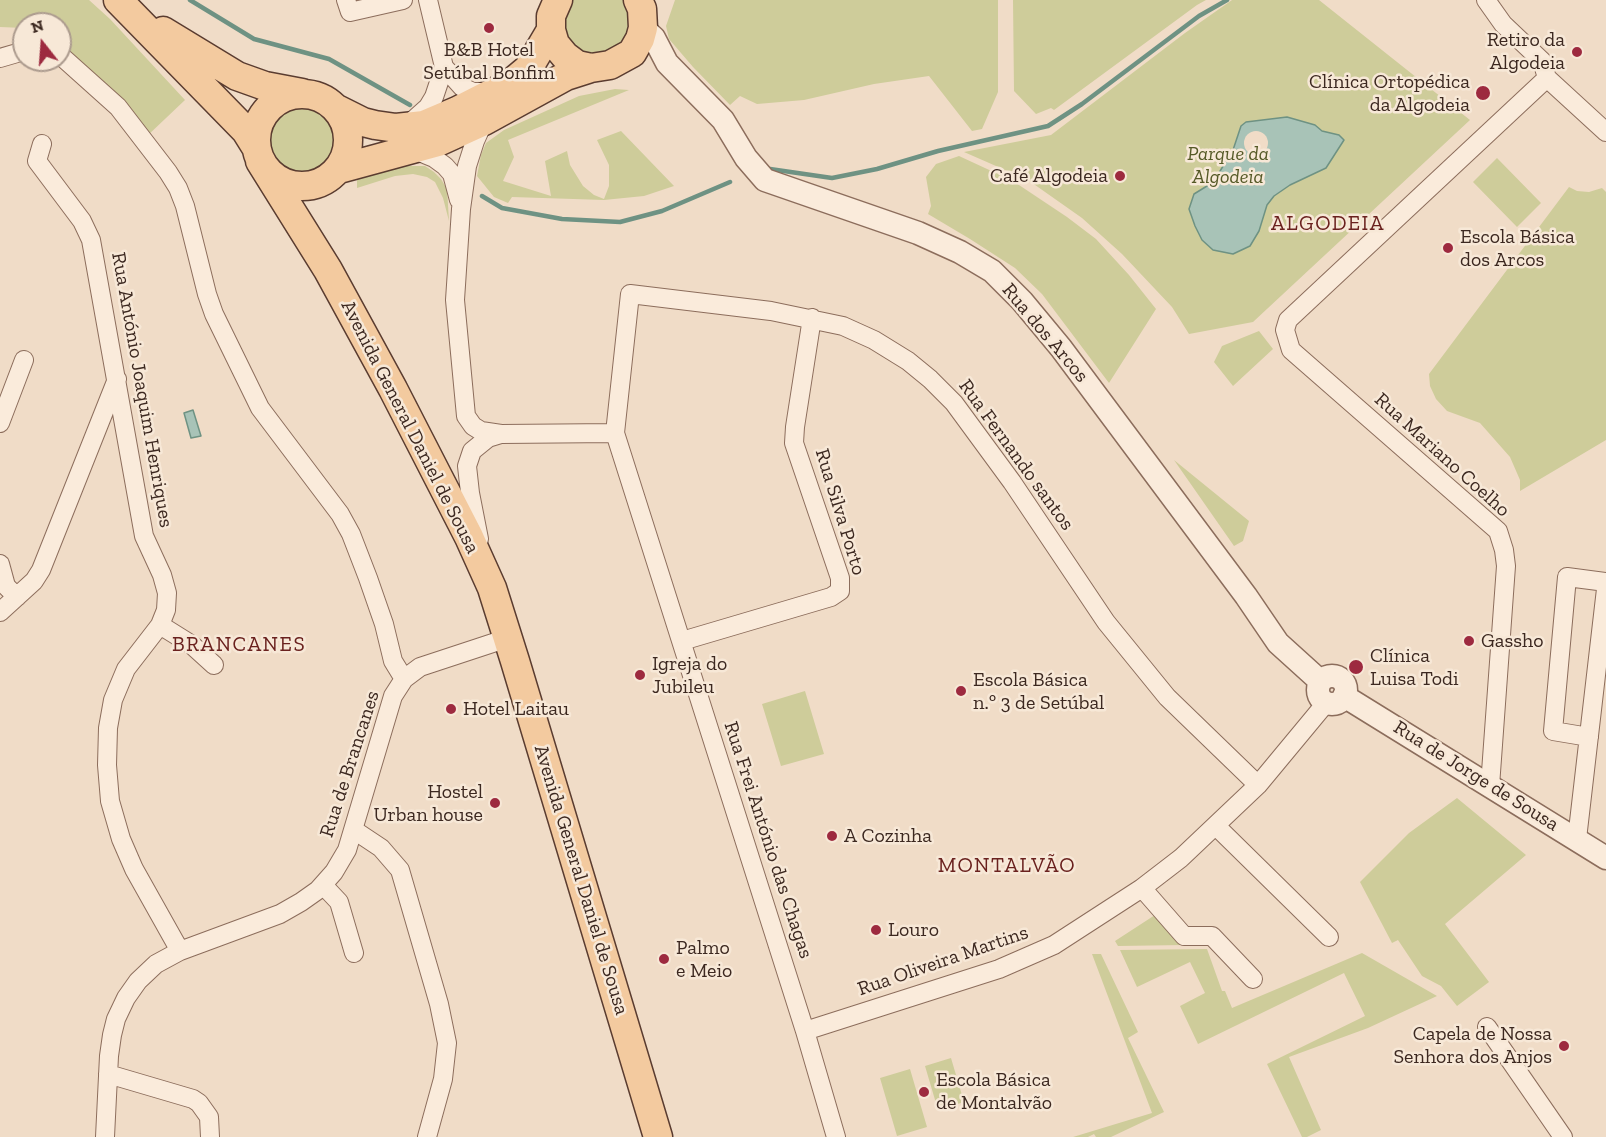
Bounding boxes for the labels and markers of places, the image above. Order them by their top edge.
marker: B&B Hotel Setúbal Bonfim [482,21,496,35]
place label: Retiro da Algodeia [1487,28,1565,75]
place label: B&B Hotel Setúbal Bonfim [423,38,555,85]
marker: Retiro da Algodeia [1570,45,1584,59]
place label: Clínica Ortopédica da Algodeia [1309,70,1470,117]
marker: Clínica Ortopédica da Algodeia [1474,84,1492,102]
place label: Café Algodeia [990,164,1108,188]
marker: Café Algodeia [1113,169,1127,183]
place label: Escola Básica dos Arcos [1460,225,1575,272]
marker: Escola Básica dos Arcos [1441,241,1455,255]
place label: Gassho [1481,629,1543,653]
marker: Gassho [1462,634,1476,648]
place label: Clínica Luisa Todi [1370,644,1458,691]
place label: Igreja do Jubileu [652,652,727,699]
marker: Clínica Luisa Todi [1347,658,1365,676]
marker: Igreja do Jubileu [633,668,647,682]
place label: Escola Básica n.º 3 de Setúbal [973,668,1104,715]
marker: Escola Básica n.º 3 de Setúbal [954,684,968,698]
place label: Hotel Laitau [463,697,569,721]
marker: Hotel Laitau [444,702,458,716]
place label: Hostel Urban house [374,780,483,827]
marker: Hostel Urban house [488,796,502,810]
place label: A Cozinha [844,824,932,848]
marker: A Cozinha [825,829,839,843]
place label: Louro [888,918,939,942]
marker: Louro [869,923,883,937]
place label: Palmo e Meio [676,936,732,983]
marker: Palmo e Meio [657,952,671,966]
place label: Capela de Nossa Senhora dos Anjos [1393,1022,1552,1069]
marker: Capela de Nossa Senhora dos Anjos [1557,1039,1571,1053]
place label: Escola Básica de Montalvão [936,1068,1052,1115]
marker: Escola Básica de Montalvão [917,1085,931,1099]

